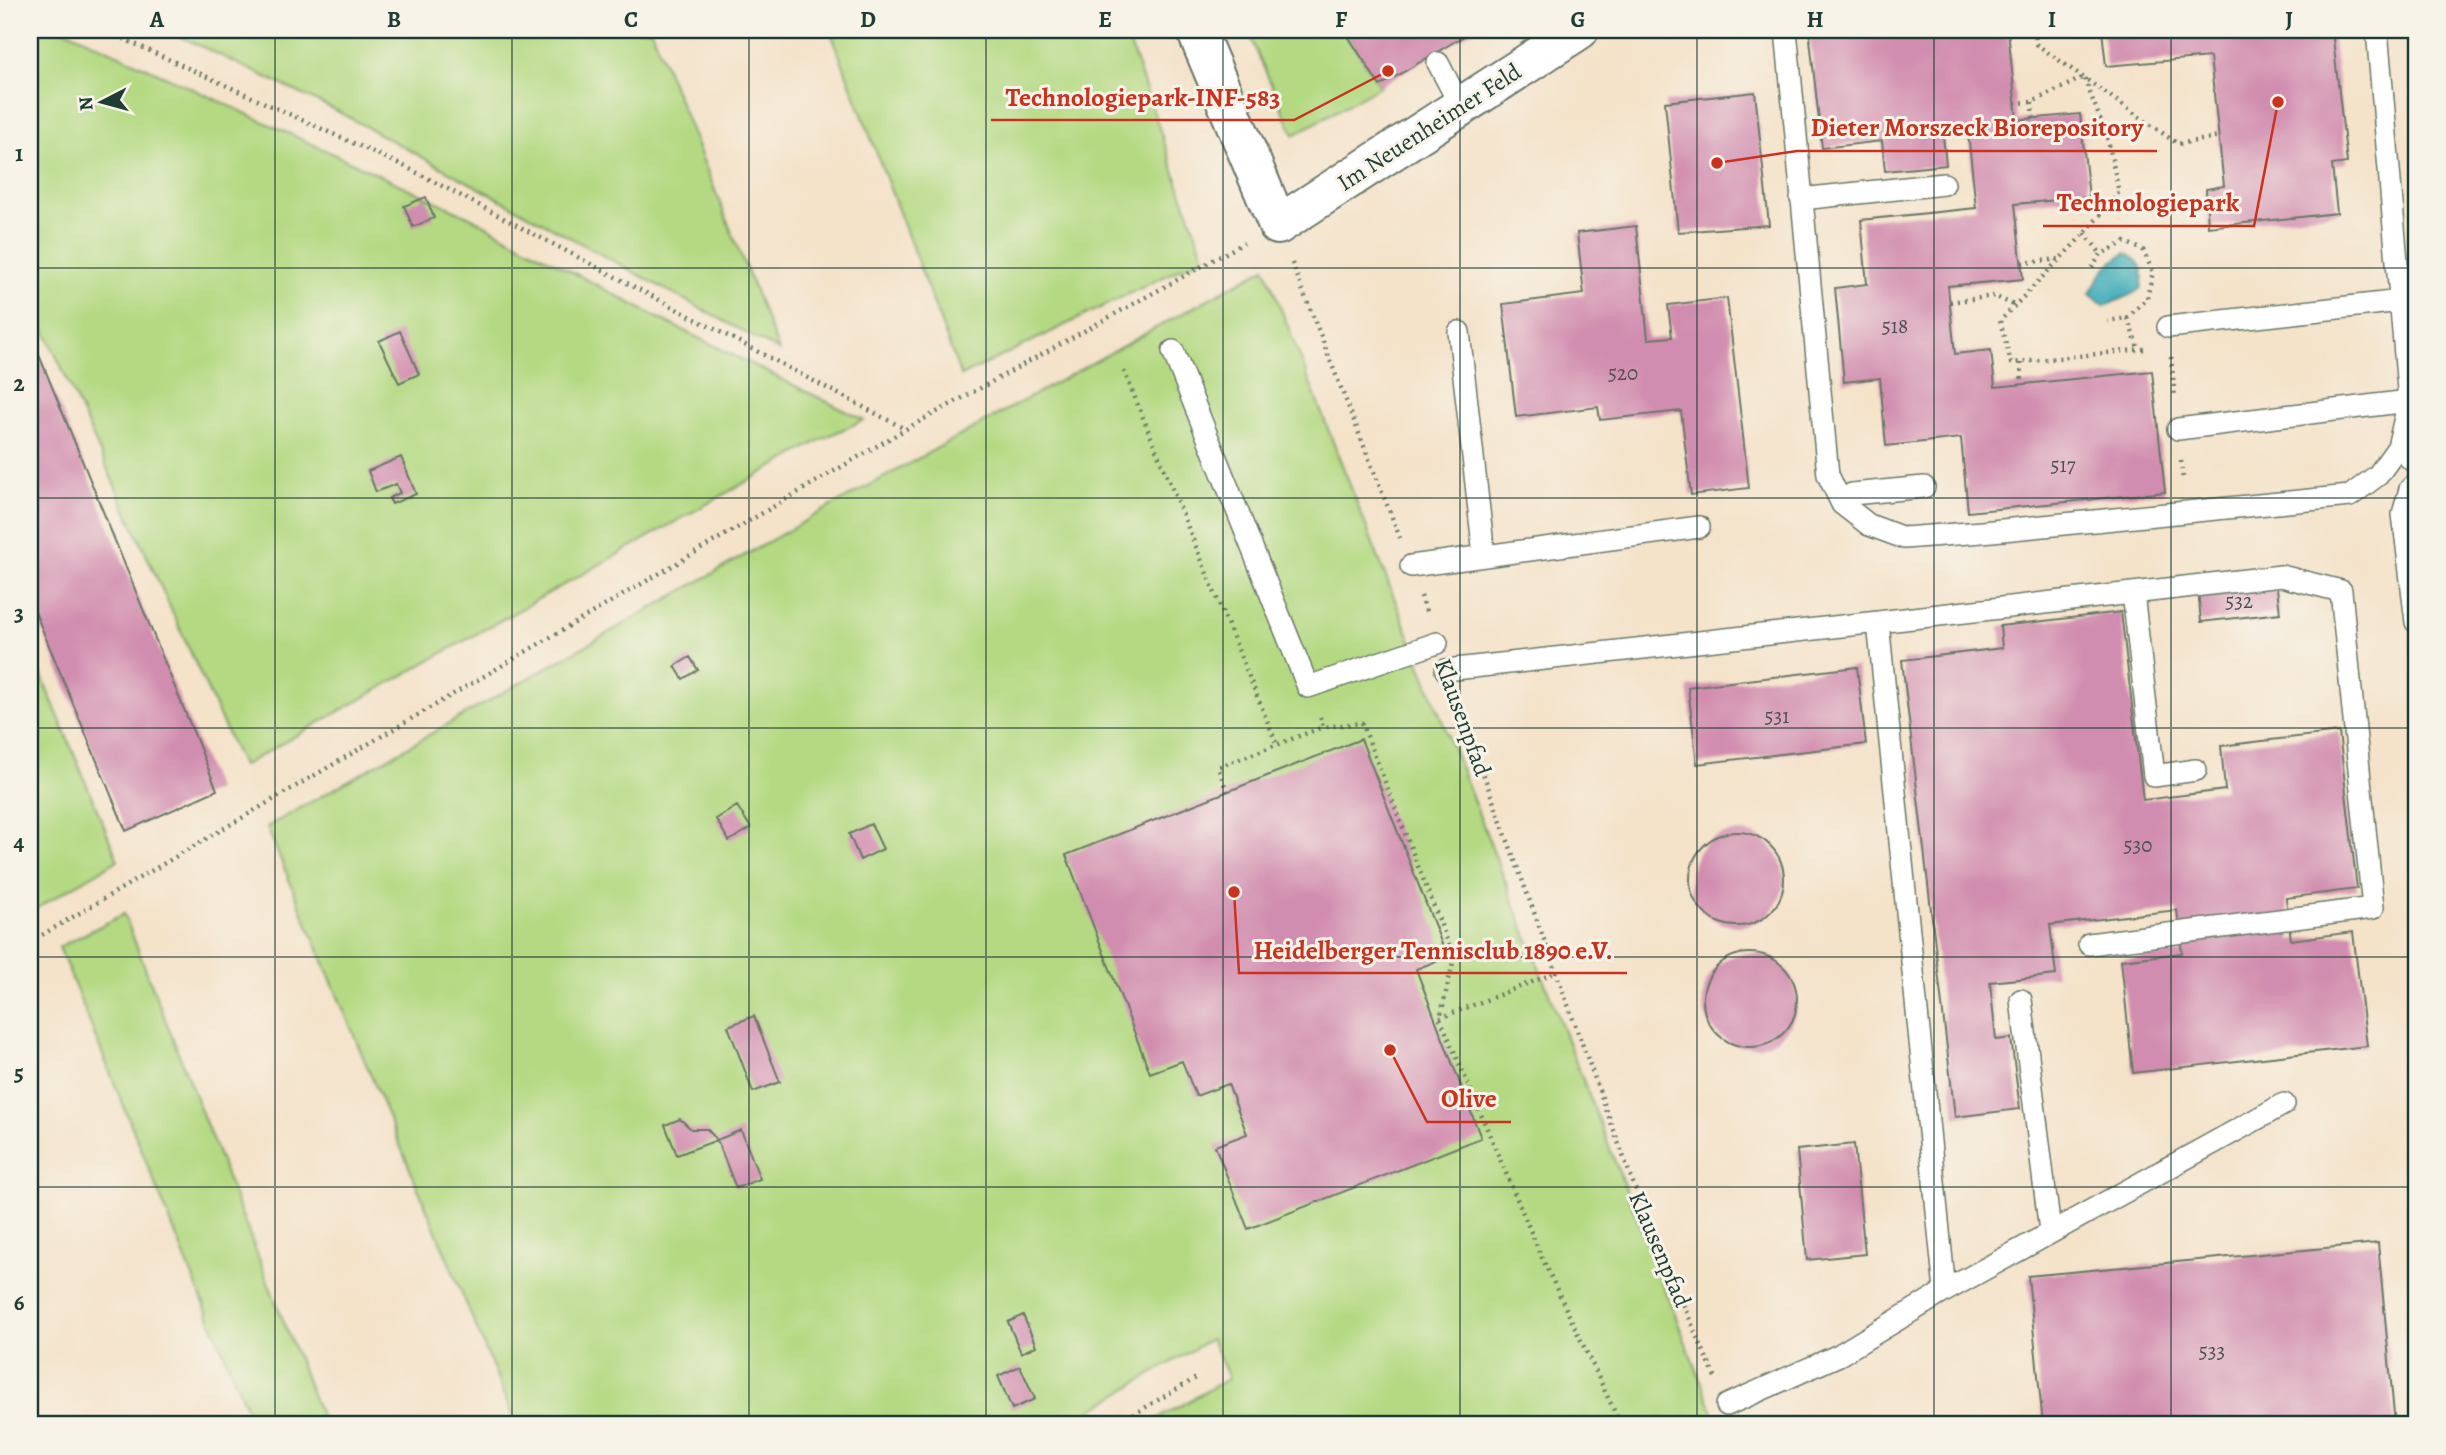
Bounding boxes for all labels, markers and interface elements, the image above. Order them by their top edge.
text: A [149,4,165,35]
text: B [387,4,401,35]
text: C [624,4,638,35]
text: D [860,4,876,35]
text: E [1098,4,1112,35]
text: F [1335,4,1348,35]
text: G [1570,4,1586,35]
text: H [1806,4,1824,35]
text: I [2048,4,2056,35]
text: J [2285,4,2293,35]
street label: Im Neuenheimer Feld [1331,55,1527,198]
north arrow [66,66,136,136]
callout: Technologiepark-INF-583 [991,73,1294,120]
text: Technologiepark-INF-583 [1005,80,1281,115]
text: N [72,95,100,112]
callout: Dieter Morszeck Biorepository [1797,104,2157,151]
text: Dieter Morszeck Biorepository [1811,110,2144,145]
text: 1 [15,138,23,169]
callout: Technologiepark [2043,179,2254,226]
text: Technologiepark [2057,185,2240,220]
house number: 518 [1882,312,1908,340]
house number: 520 [1608,359,1638,387]
text: 2 [13,368,25,399]
house number: 517 [2050,451,2076,479]
house number: 532 [2225,587,2253,615]
text: 3 [14,598,24,629]
street label: Klausenpfad [1427,654,1499,780]
house number: 531 [1765,702,1789,730]
text: 4 [14,827,25,858]
house number: 530 [2124,831,2152,859]
callout: Heidelberger Tennisclub 1890 e.V. [1239,926,1627,973]
text: Heidelberger Tennisclub 1890 e.V. [1253,933,1613,968]
text: 5 [14,1057,24,1088]
callout: Olive [1427,1075,1511,1122]
text: Olive [1441,1081,1497,1116]
street label: Klausenpfad [1621,1186,1699,1312]
text: 6 [14,1287,25,1318]
house number: 533 [2199,1337,2225,1365]

